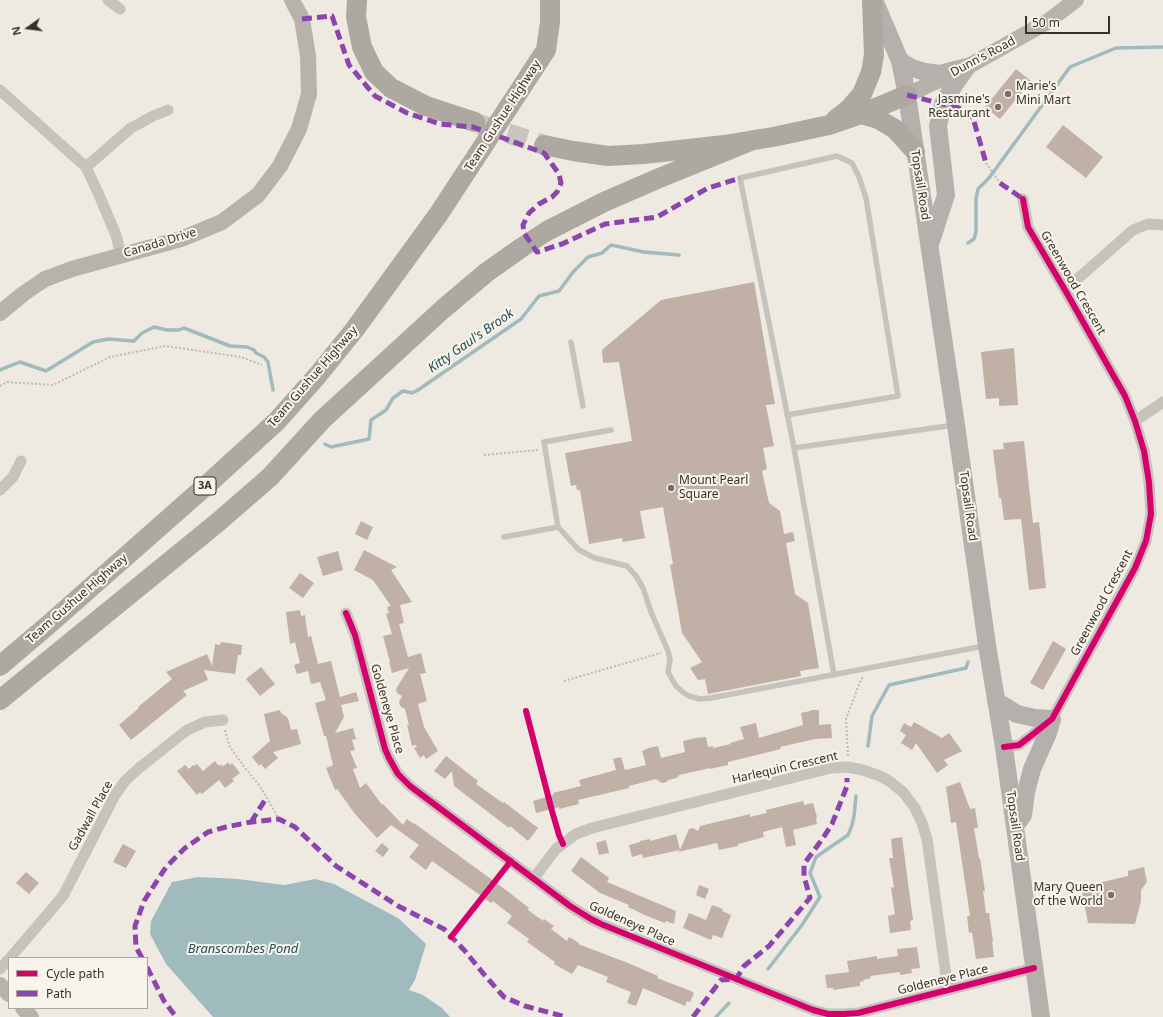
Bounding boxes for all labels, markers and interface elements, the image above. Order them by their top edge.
north arrow [8,8,48,48]
scale bar [1027,8,1112,34]
text: 50 m [1032,14,1060,31]
text: N [8,25,24,37]
street label: Dunn's Road [948,34,1018,80]
street label: Team Gushue Highway [462,58,544,174]
place label: Marie's Mini Mart [1016,80,1071,108]
marker: Marie's Mini Mart [1003,89,1013,99]
place label: Jasmine's Restaurant [928,93,990,121]
marker: Jasmine's Restaurant [993,102,1003,112]
street label: Topsail Road [907,149,933,221]
street label: Canada Drive [122,225,198,261]
street label: Greenwood Crescent [1037,228,1109,338]
water label: Kitty Gaul's Brook [425,306,517,376]
street label: Team Gushue Highway [265,323,361,431]
street label: Topsail Road [956,470,980,542]
place label: Mount Pearl Square [679,474,748,502]
road number: 3A [194,477,216,495]
marker: Mount Pearl Square [666,483,676,493]
street label: Greenwood Crescent [1068,548,1136,658]
street label: Team Gushue Highway [23,551,131,647]
street label: Goldeneye Place [367,662,407,756]
street label: Harlequin Crescent [731,749,839,787]
street label: Gadwall Place [66,778,116,854]
street label: Topsail Road [1003,790,1027,862]
place label: Mary Queen of the World [1033,881,1103,909]
marker: Mary Queen of the World [1106,890,1116,900]
street label: Goldeneye Place [587,899,677,949]
water label: Branscombes Pond [188,941,298,957]
legend [8,957,148,1009]
street label: Goldeneye Place [896,962,990,998]
text: Cycle path [46,965,104,982]
text: Path [46,985,72,1002]

